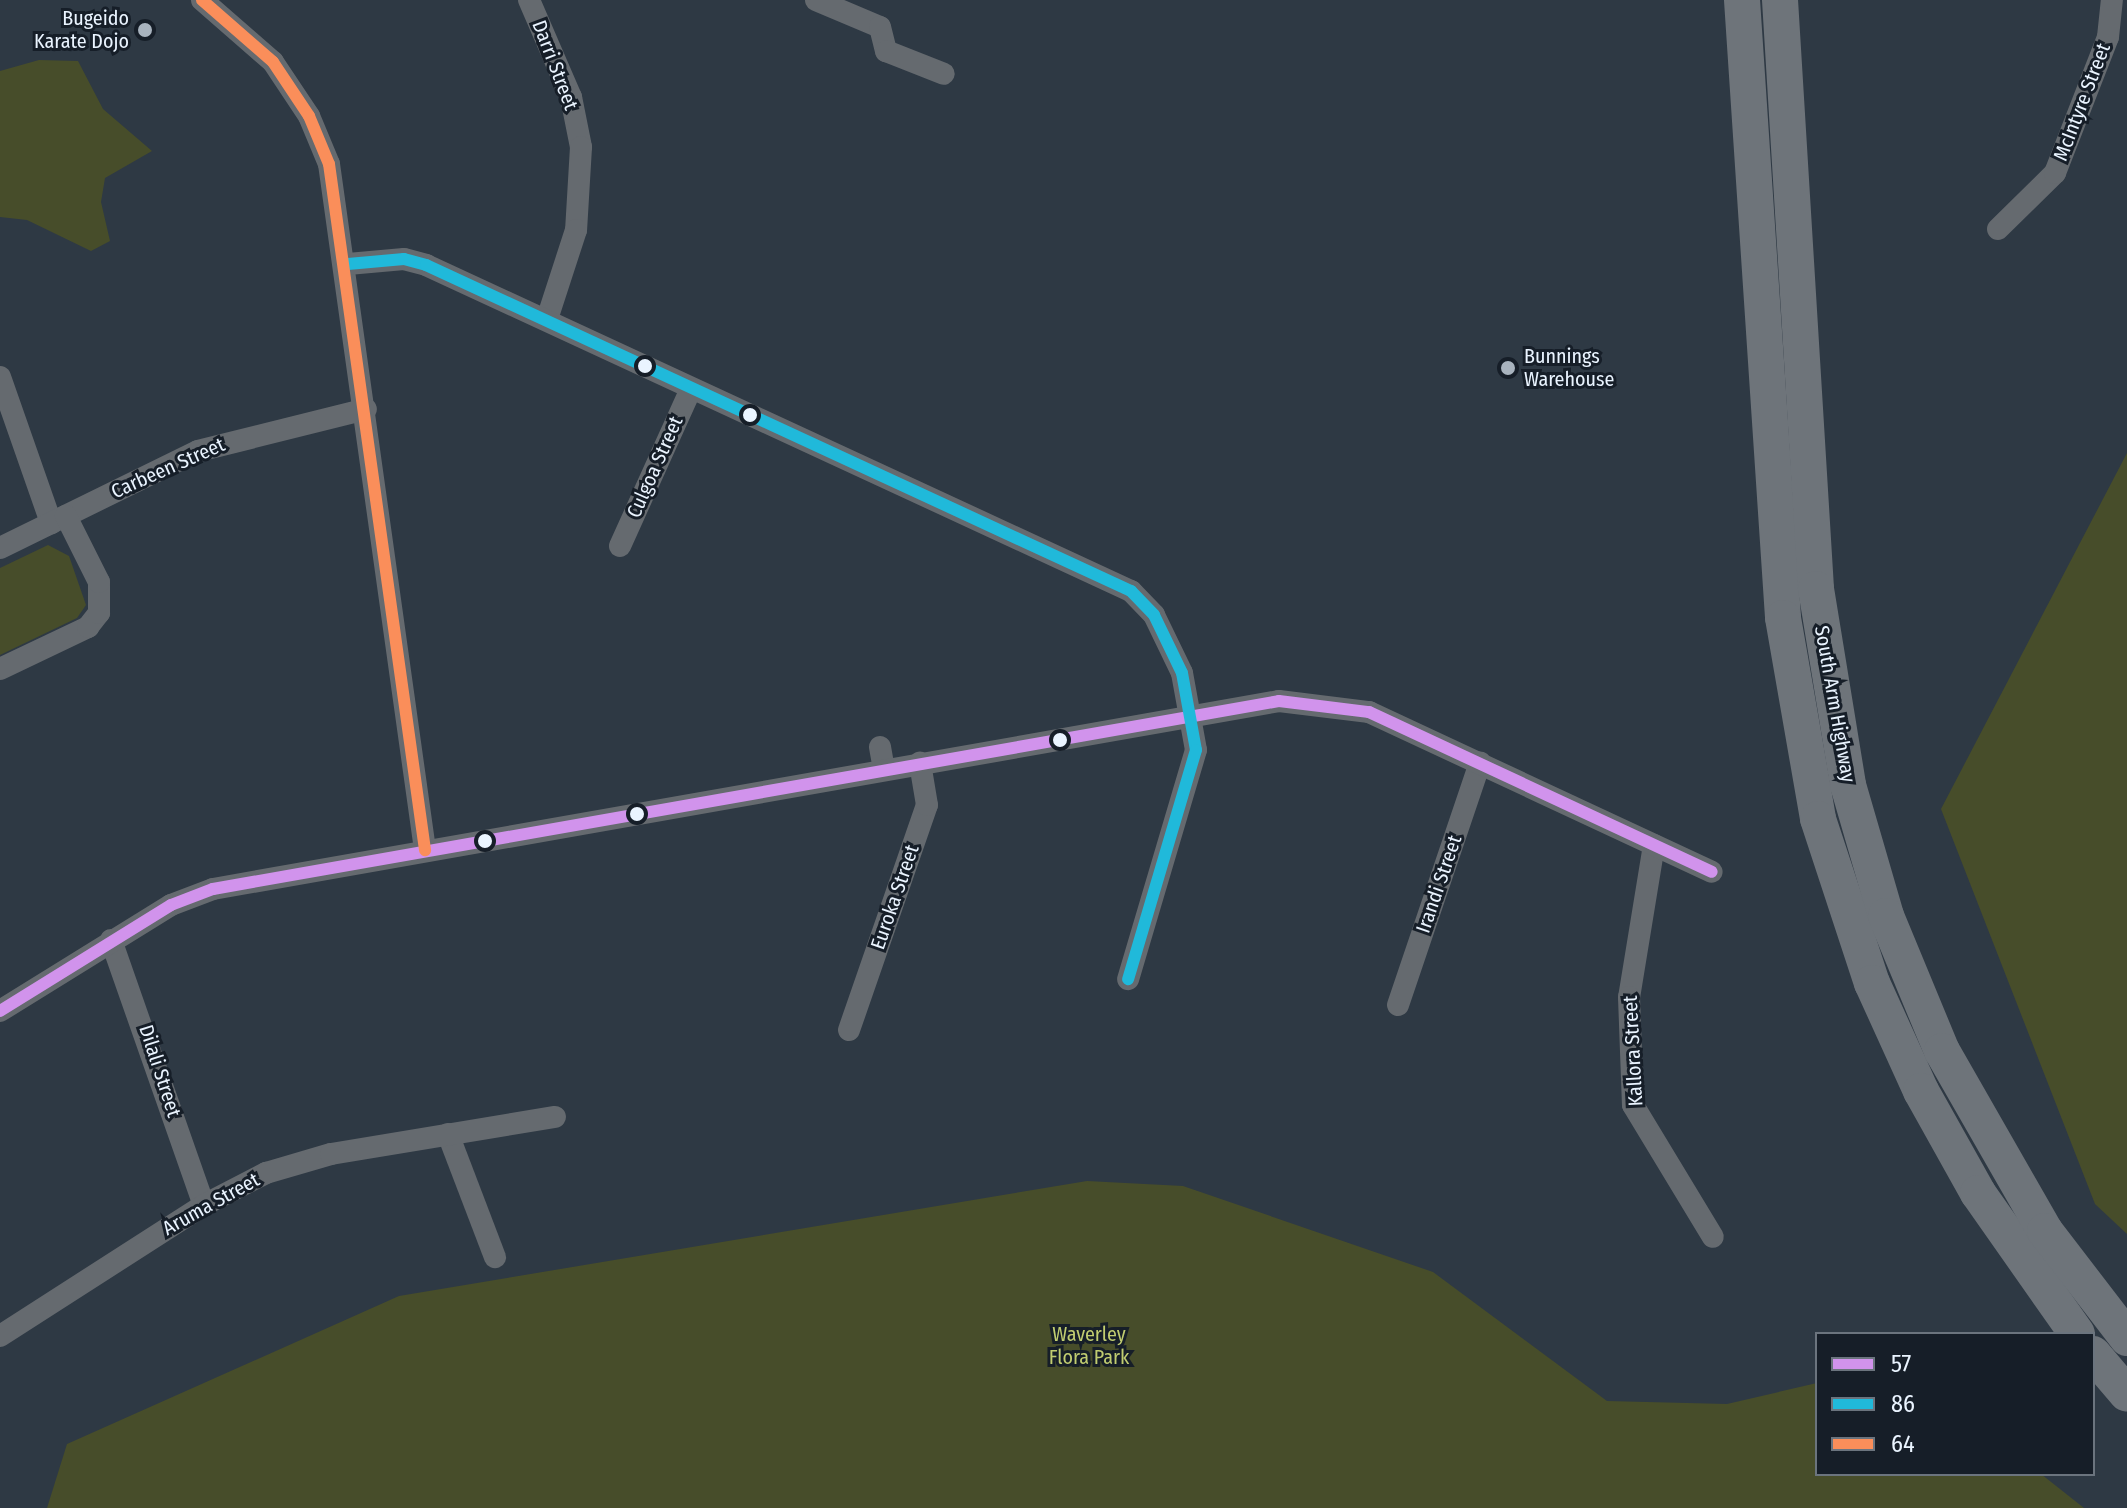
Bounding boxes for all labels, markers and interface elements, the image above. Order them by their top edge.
place label: Bugeido Karate Dojo [34,6,129,53]
street label: Darri Street [527,17,583,113]
marker: Bugeido Karate Dojo [136,21,154,39]
street label: McIntyre Street [2049,40,2115,164]
place label: Bunnings Warehouse [1524,344,1614,391]
unlabelled marker [637,358,653,374]
marker: Bunnings Warehouse [1499,359,1517,377]
unlabelled marker [742,407,758,423]
street label: Culgoa Street [622,412,688,522]
street label: Carbeen Street [108,432,228,504]
street label: South Arm Highway [1809,624,1861,784]
unlabelled marker [1052,732,1068,748]
unlabelled marker [629,806,645,822]
street label: Irandi Street [1411,832,1467,936]
unlabelled marker [477,833,493,849]
street label: Euroka Street [866,841,924,953]
street label: Kallora Street [1618,995,1648,1107]
street label: Dilali Street [134,1022,186,1120]
street label: Aruma Street [158,1168,264,1240]
park label: Waverley Flora Park [1049,1322,1129,1369]
legend [1815,1332,2095,1476]
text: 57 [1891,1350,1911,1378]
text: 86 [1891,1390,1915,1418]
text: 64 [1891,1430,1915,1458]

